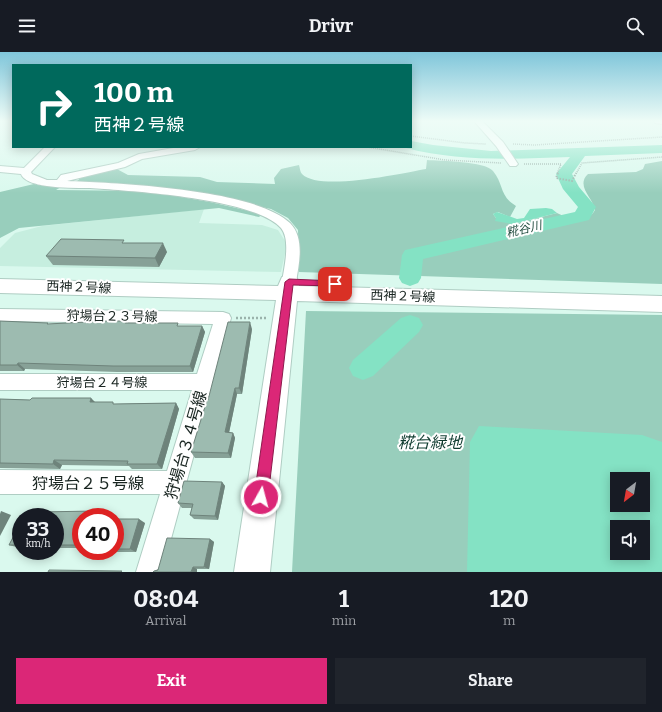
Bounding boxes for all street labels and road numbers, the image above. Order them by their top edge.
street label: 西神２号線 [46,278,112,296]
street label: 西神２号線 [370,287,436,305]
street label: 狩場台２３号線 [66,308,158,324]
street label: 狩場台２４号線 [56,375,148,390]
street label: 狩場台３４号線 [161,389,211,501]
street label: 狩場台２５号線 [32,474,144,493]

